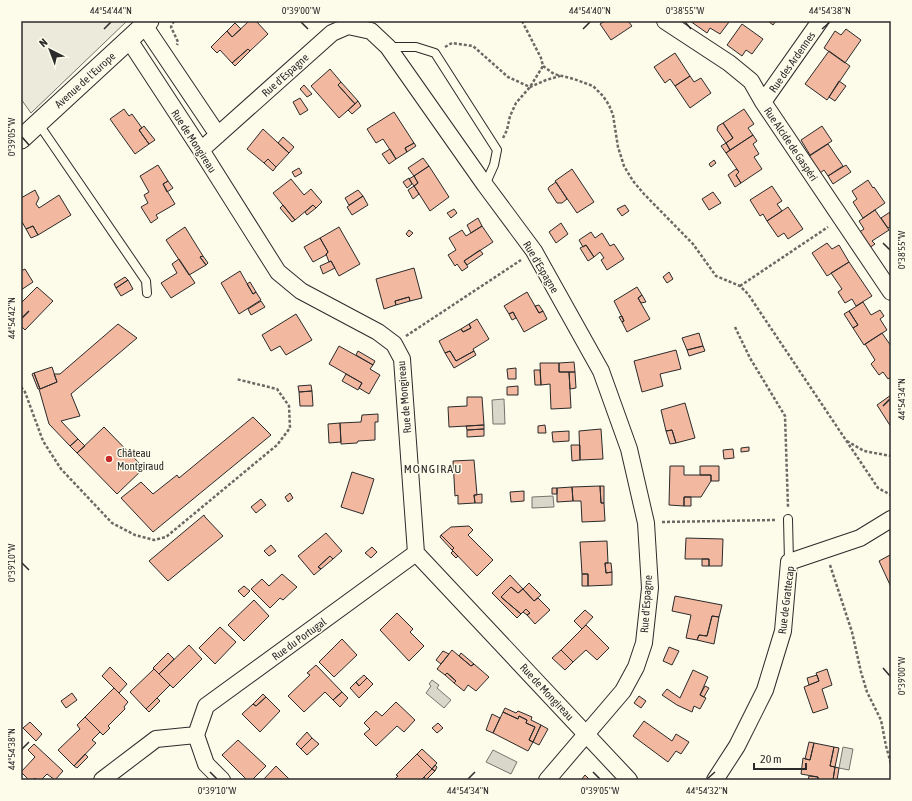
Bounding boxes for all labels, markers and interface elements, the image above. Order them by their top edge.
text: 44°54'44"N [90,5,132,16]
text: 0°39'00"W [282,5,321,16]
text: 44°54'40"N [569,5,611,16]
text: 0°38'55"W [666,5,705,16]
text: 44°54'38"N [809,5,851,16]
street label: Rue des Ardennes [767,29,817,95]
north arrow [30,30,70,70]
text: N [37,36,50,49]
street label: Avenue de l'Europe [52,50,118,110]
street label: Rue d'Espagne [259,51,311,99]
street label: Rue Alcide de Gaspéri [762,105,820,183]
street label: Rue de Mongireau [169,107,219,175]
text: 0°39'05"W [6,117,17,156]
text: 0°38'55"W [896,230,907,269]
street label: Rue d'Espagne [521,239,561,295]
text: 44°54'42"N [6,297,17,339]
street label: Rue de Mongireau [395,360,413,434]
text: 44°54'34"N [896,378,907,420]
place label: Château Montgiraud [117,447,164,472]
marker: Château Montgiraud [104,454,114,464]
district label: MONGIRAU [404,462,462,476]
text: 0°39'10"W [6,543,17,582]
street label: Rue de Grattecap [776,565,796,635]
street label: Rue d'Espagne [638,575,654,633]
street label: Rue du Portugal [270,615,328,663]
text: 0°39'00"W [896,656,907,695]
street label: Rue de Mongireau [518,661,576,723]
text: 44°54'38"N [6,728,17,770]
scale bar [754,745,806,771]
text: 20 m [760,752,782,766]
text: 0°39'10"W [198,785,237,796]
text: 44°54'34"N [447,785,489,796]
text: 0°39'05"W [581,785,620,796]
text: 44°54'32"N [686,785,728,796]

